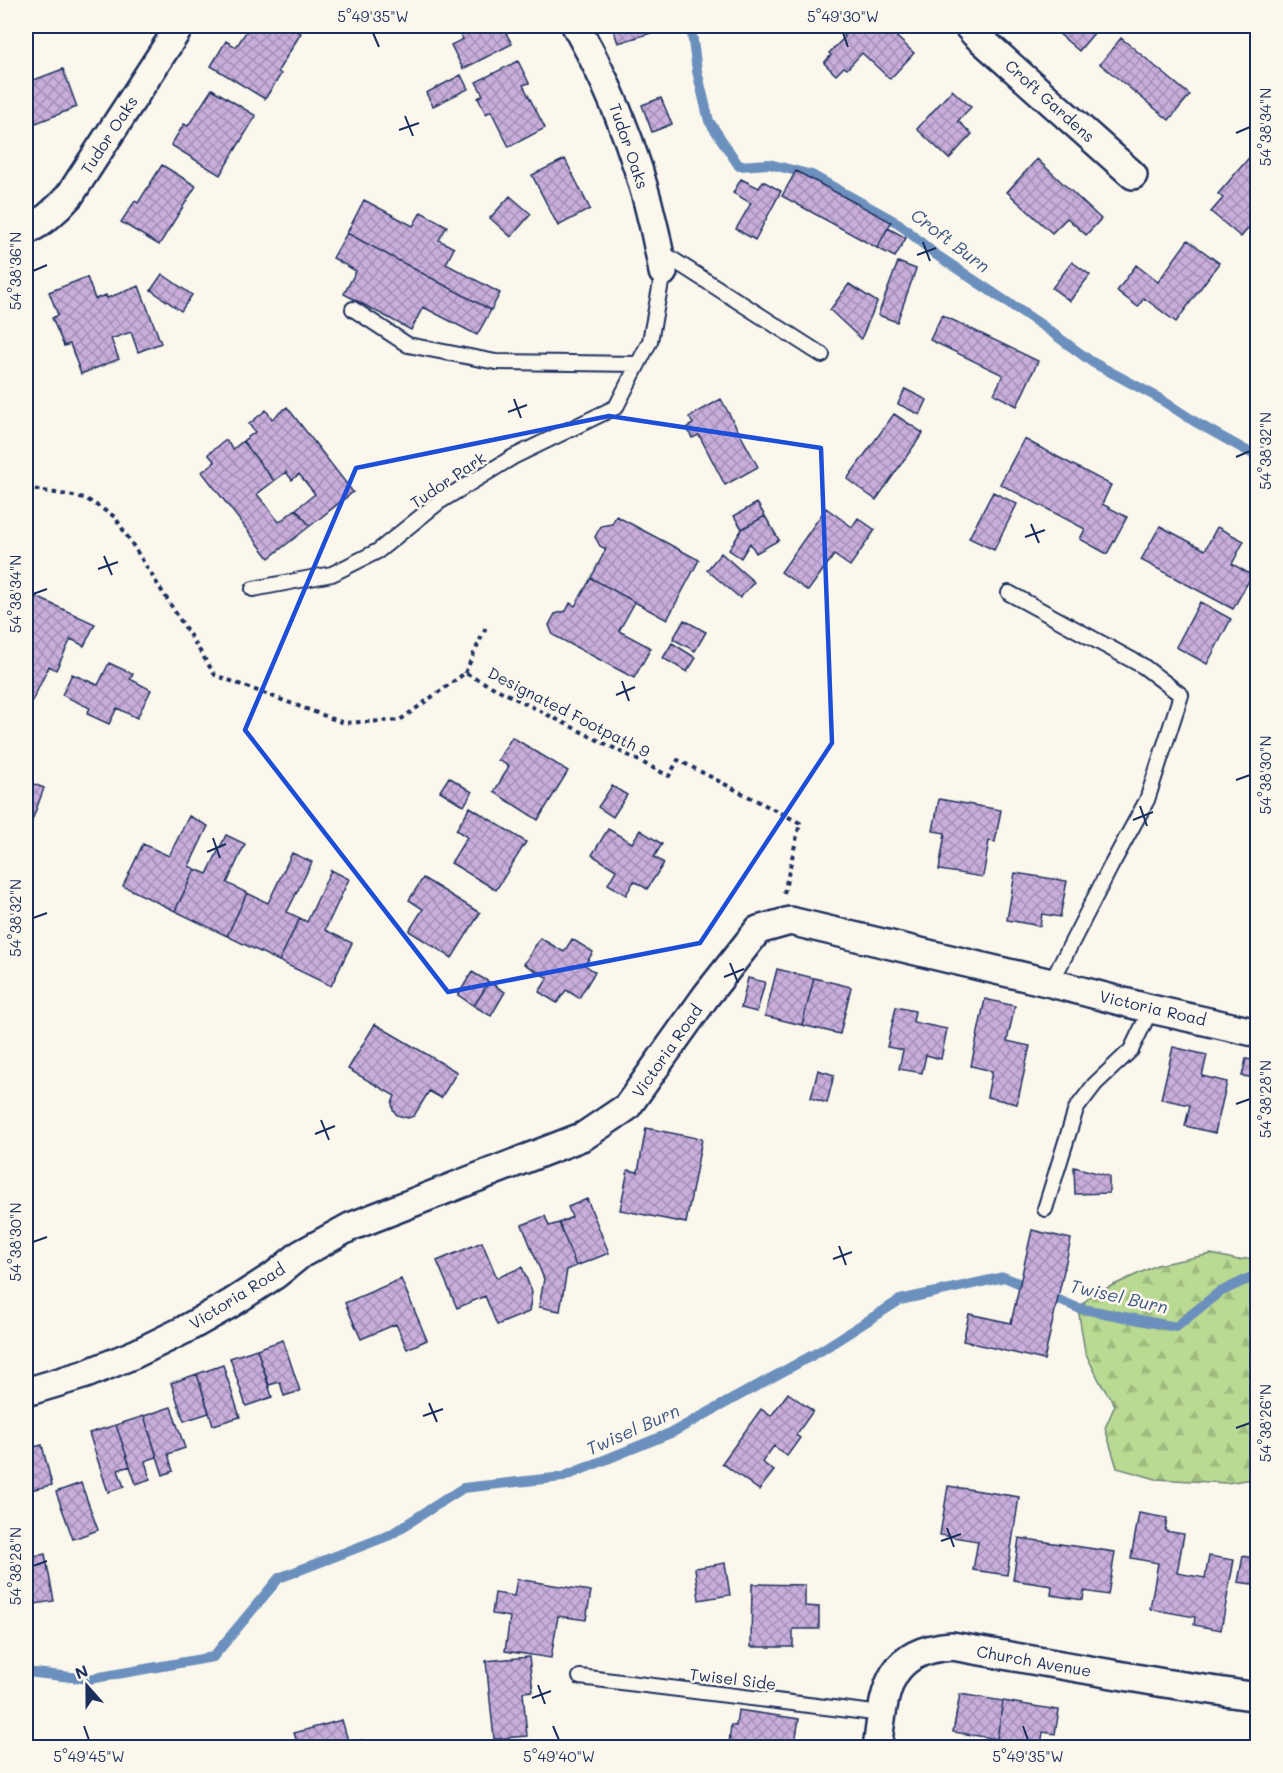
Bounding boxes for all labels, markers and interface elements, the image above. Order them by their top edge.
text: 5°49'35"W [337,6,409,26]
text: 5°49'30"W [807,6,879,26]
street label: Croft Gardens [1001,55,1100,147]
text: 54°38'34"N [1255,88,1275,166]
street label: Tudor Oaks [75,92,142,178]
street label: Tudor Oaks [605,100,654,192]
water label: Croft Burn [906,203,995,278]
text: 54°38'36"N [5,232,25,310]
text: 54°38'32"N [1255,412,1275,490]
street label: Tudor Park [406,447,490,513]
text: 54°38'34"N [5,555,25,633]
street label: Designated Footpath 9 [485,661,654,762]
text: 54°38'30"N [1255,736,1275,814]
text: 54°38'32"N [5,879,25,957]
street label: Victoria Road [1098,985,1209,1030]
street label: Victoria Road [627,1000,706,1101]
text: 54°38'28"N [1255,1060,1275,1138]
text: 54°38'30"N [5,1203,25,1281]
street label: Victoria Road [185,1258,289,1333]
water label: Twisel Burn [1068,1273,1171,1319]
text: 54°38'26"N [1255,1384,1275,1462]
water label: Twisel Burn [582,1398,683,1460]
text: 54°38'28"N [5,1527,25,1605]
street label: Church Avenue [975,1640,1093,1681]
north arrow [57,1656,117,1716]
text: N [72,1660,91,1684]
street label: Twisel Side [689,1663,778,1694]
text: 5°49'45"W [53,1746,125,1766]
text: 5°49'40"W [523,1746,595,1766]
text: 5°49'35"W [992,1746,1064,1766]

